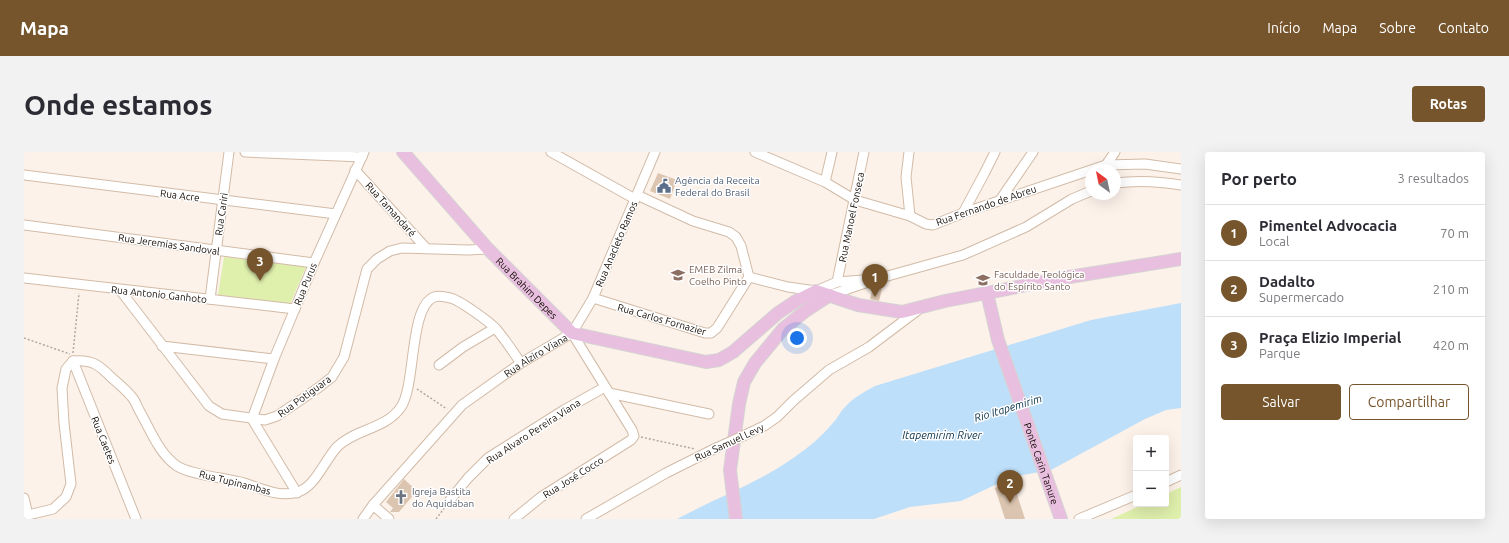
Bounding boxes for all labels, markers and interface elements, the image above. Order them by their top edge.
text: Mapa [20,17,69,39]
text: Início [1267,20,1300,36]
text: Mapa [1322,20,1357,36]
text: Sobre [1379,20,1416,36]
text: Contato [1438,20,1489,36]
button: Rotas [1412,86,1485,122]
text: Onde estamos [24,89,212,120]
north arrow [1085,164,1121,200]
text: Por perto [1221,169,1297,188]
street label: Rua Manoel Fonseca [837,171,866,263]
text: 3 resultados [1398,171,1469,185]
place label: Agência da Receita Federal do Brasil [675,175,760,198]
public building icon: Agência da Receita Federal do Brasil [656,178,672,194]
street label: Rua Tamandaré [363,180,418,239]
street label: Rua Fernando de Abreu [934,183,1038,228]
street label: Rua Acre [160,188,200,203]
street label: Rua Cariri [213,192,230,236]
street label: Rua Anacleto Ramos [593,200,639,289]
text: Pimentel Advocacia [1259,217,1397,234]
text: 1 [1230,226,1238,240]
text: 70 m [1440,226,1469,240]
street label: Rua Jeremias Sandoval [117,232,221,257]
text: Local [1259,234,1289,248]
pin: 3 [247,248,273,281]
street label: Rua Brahim Depes [494,255,559,321]
street label: Rua Purus [292,261,319,307]
place label: EMEB Zilma Coelho Pinto [689,264,747,287]
pin: 1 [862,264,888,297]
school or university icon: EMEB Zilma Coelho Pinto [670,267,686,283]
place label: Faculdade Teológica do Espírito Santo [994,269,1085,292]
school or university icon: Faculdade Teológica do Espírito Santo [975,272,991,288]
text: Dadalto [1259,273,1315,290]
text: 2 [1230,282,1238,296]
text: 210 m [1433,282,1469,296]
street label: Rua Antonio Ganhoto [110,284,208,305]
text: Supermercado [1259,290,1344,304]
street label: Rua Carlos Fornazier [616,302,708,337]
your location [787,328,807,348]
text: Praça Elizio Imperial [1259,329,1401,346]
street label: Rua Alziro Viana [502,332,570,379]
text: 3 [1230,338,1238,352]
text: 420 m [1433,338,1469,352]
text: Parque [1259,346,1300,360]
street label: Rua Potiguara [276,373,333,419]
button: Salvar [1221,384,1341,420]
button: Compartilhar [1349,384,1469,420]
water label: Rio Itapemirim [973,392,1043,424]
street label: Rua Alvaro Pereira Viana [484,397,582,466]
street label: Rua Caetes [89,415,118,465]
street label: Ponte Carin Tanure [1021,421,1060,506]
street label: Rua Samuel Levy [693,422,766,463]
water label: Itapemirim River [902,429,983,441]
map controls [1133,435,1169,507]
button: + [1133,435,1169,471]
street label: Rua José Cocco [541,454,606,500]
street label: Rua Tupinambas [198,468,272,497]
pin: 2 [997,470,1023,503]
button: − [1133,471,1169,507]
place label: Igreja Bastita do Aquidaban [412,486,474,509]
church icon: Igreja Bastita do Aquidaban [393,489,409,505]

